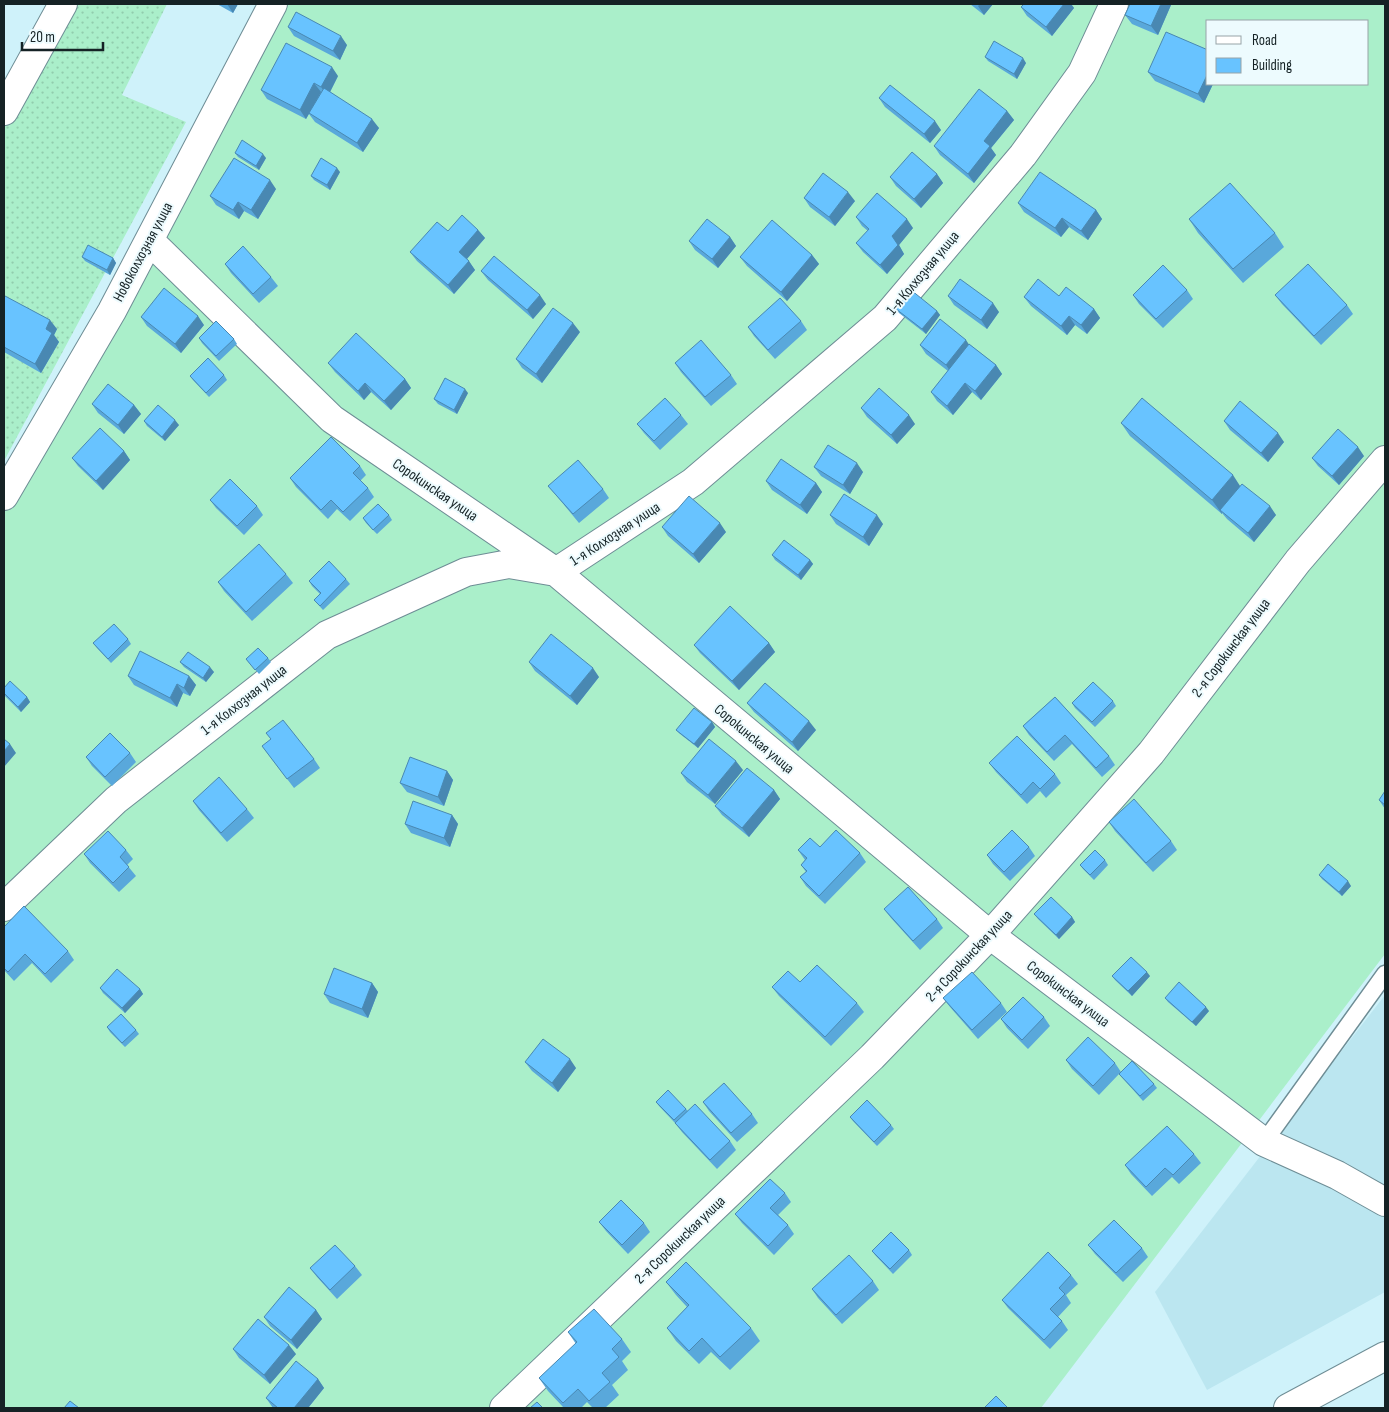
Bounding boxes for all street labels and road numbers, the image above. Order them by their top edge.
street label: Новоколхозная улица [109,199,177,305]
street label: 1-я Колхозная улица [882,227,964,319]
street label: Сорокинская улица [389,454,481,526]
street label: 1-я Колхозная улица [566,498,664,570]
street label: 2-я Сорокинская улица [1188,595,1274,701]
street label: 1-я Колхозная улица [197,660,291,739]
street label: Сорокинская улица [710,700,798,778]
street label: 2-я Сорокинская улица [922,906,1017,1006]
street label: Сорокинская улица [1023,957,1113,1031]
street label: 2-я Сорокинская улица [631,1192,730,1288]

